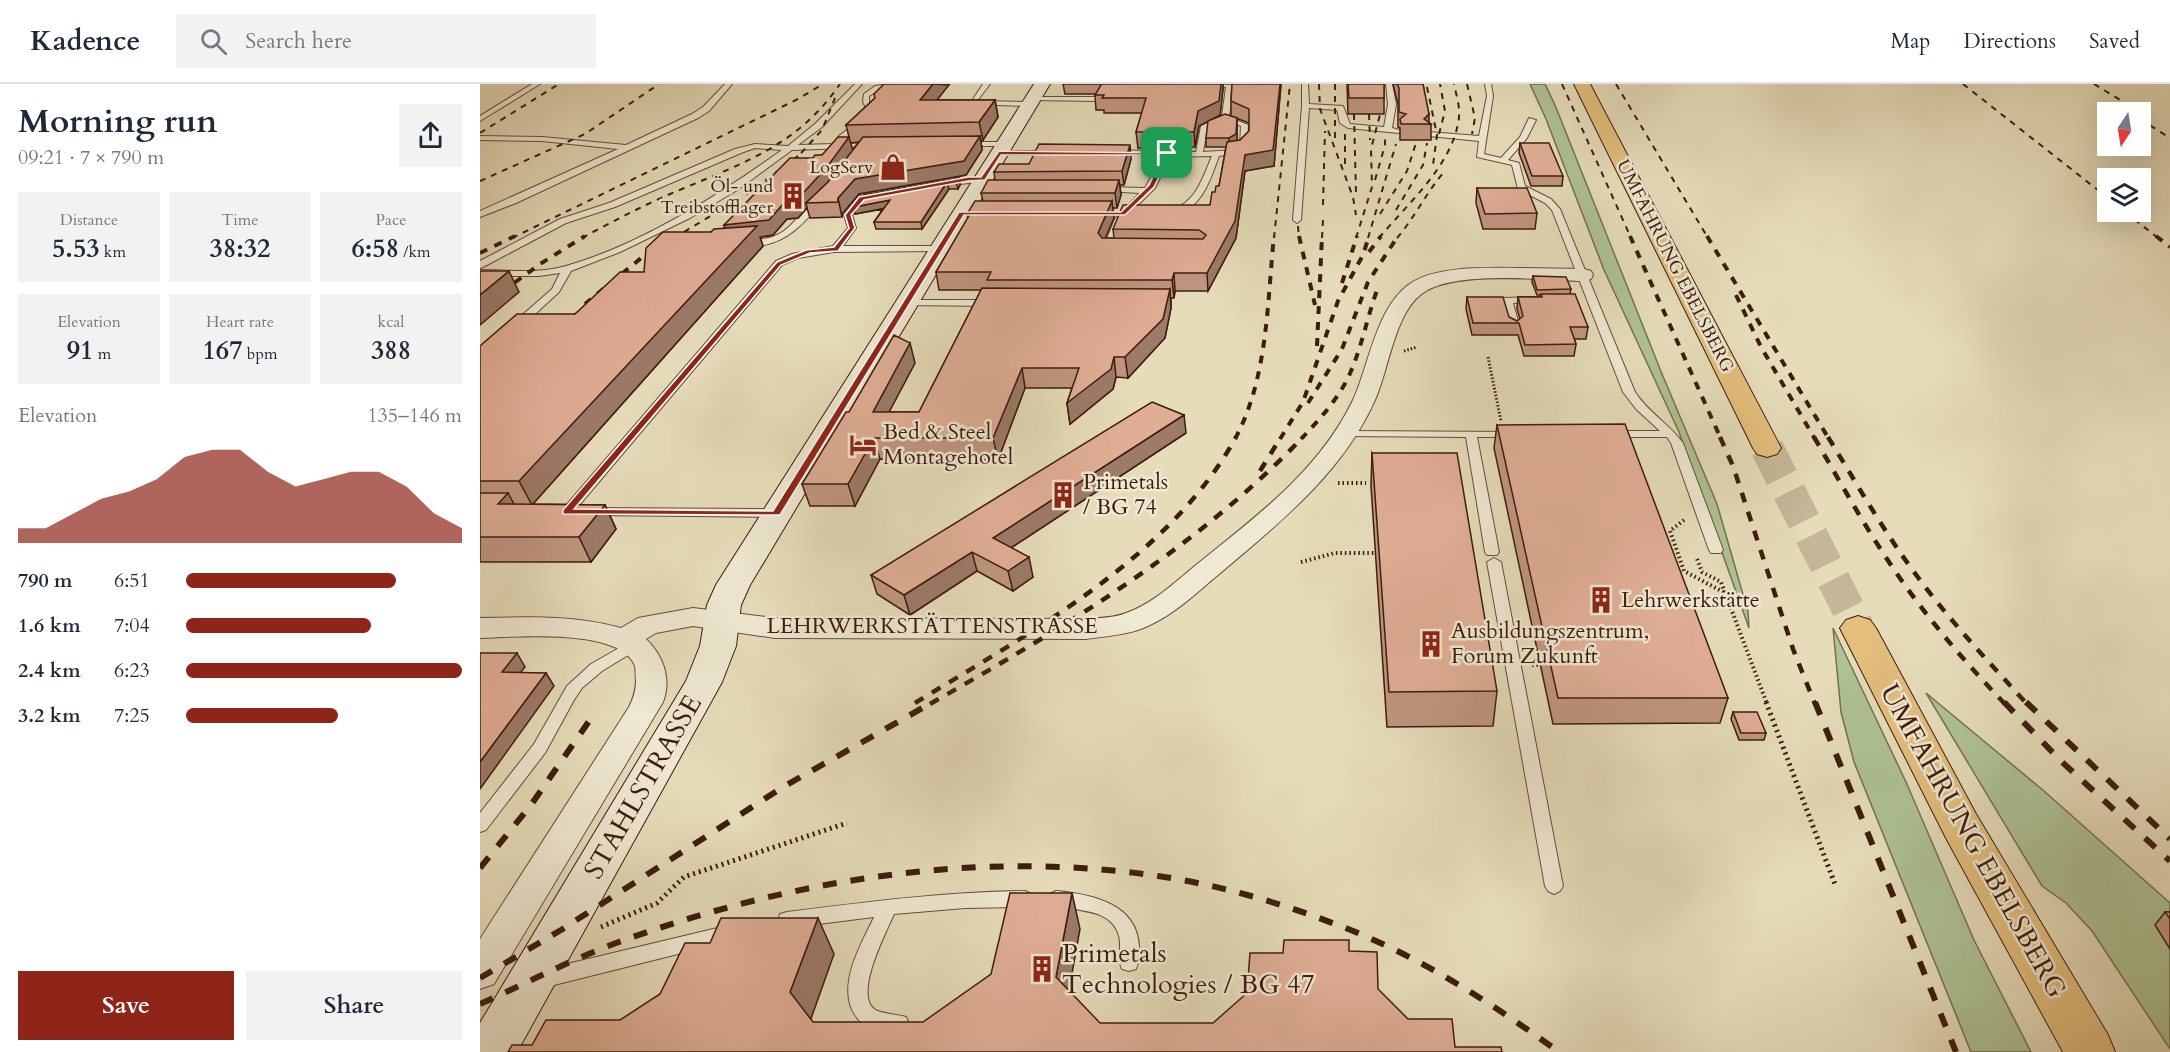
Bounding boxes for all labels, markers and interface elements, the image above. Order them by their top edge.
search box [176,14,596,68]
text: Kadence [30,22,140,60]
icon: search [197,25,230,58]
text: Search here [245,26,352,56]
text: Map [1890,27,1930,56]
text: Directions [1963,27,2056,56]
text: Saved [2089,27,2140,56]
text: Morning run [18,99,218,144]
north arrow [2097,102,2151,156]
map controls [2097,102,2151,222]
button: share [399,104,462,167]
pin [1141,127,1192,178]
icon: arrive [1150,136,1183,169]
text: 09:21 · 7 × 790 m [18,144,164,171]
shop icon: LogServ [878,152,908,182]
place label: LogServ [809,155,874,180]
street label: UMFAHRUNG EBELSBERG [1610,155,1740,377]
button: layers [2097,168,2151,222]
place label: Öl- und Treibstofflager [661,174,773,220]
building icon: Öl- und Treibstofflager [778,181,808,211]
text: Distance [60,209,118,231]
text: Time [221,209,259,231]
text: Pace [376,209,406,231]
text: 5.53 [52,231,100,266]
text: 38:32 [210,231,270,266]
text: 6:58 [351,231,399,266]
text: km [100,241,126,263]
text: /km [399,241,431,263]
text: Elevation [57,311,121,333]
text: Heart rate [206,311,274,333]
text: kcal [378,311,404,333]
text: 91 [67,333,93,368]
text: 167 [203,333,243,368]
text: 388 [371,333,411,368]
text: m [93,343,111,365]
text: bpm [243,343,277,365]
text: Elevation [18,402,97,429]
text: 135–146 m [367,402,462,429]
place label: Bed & Steel Montagehotel [883,417,1014,472]
hotel icon: Bed & Steel Montagehotel [848,430,878,460]
place label: Primetals / BG 74 [1083,467,1168,522]
building icon: Primetals / BG 74 [1048,480,1078,510]
text: 790 m [18,567,73,594]
text: 6:51 [114,567,150,594]
building icon: Lehrwerkstätte [1586,585,1616,615]
place label: Lehrwerkstätte [1621,585,1760,615]
street label: LEHRWERKSTÄTTENSTRASSE [766,611,1098,641]
text: 1.6 km [18,612,81,639]
text: 7:04 [114,612,150,639]
place label: Ausbildungszentrum, Forum Zukunft [1451,616,1649,671]
building icon: Ausbildungszentrum, Forum Zukunft [1416,629,1446,659]
text: 2.4 km [18,657,81,684]
text: 6:23 [114,657,150,684]
street label: UMFAHRUNG EBELSBERG [1871,677,2075,1005]
street label: STAHLSTRASSE [575,688,711,886]
text: 3.2 km [18,702,81,729]
text: 7:25 [114,702,150,729]
place label: Primetals Technologies / BG 47 [1062,935,1315,1003]
building icon: Primetals Technologies / BG 47 [1027,954,1057,984]
button: Save [18,971,234,1040]
button: Share [246,971,462,1040]

